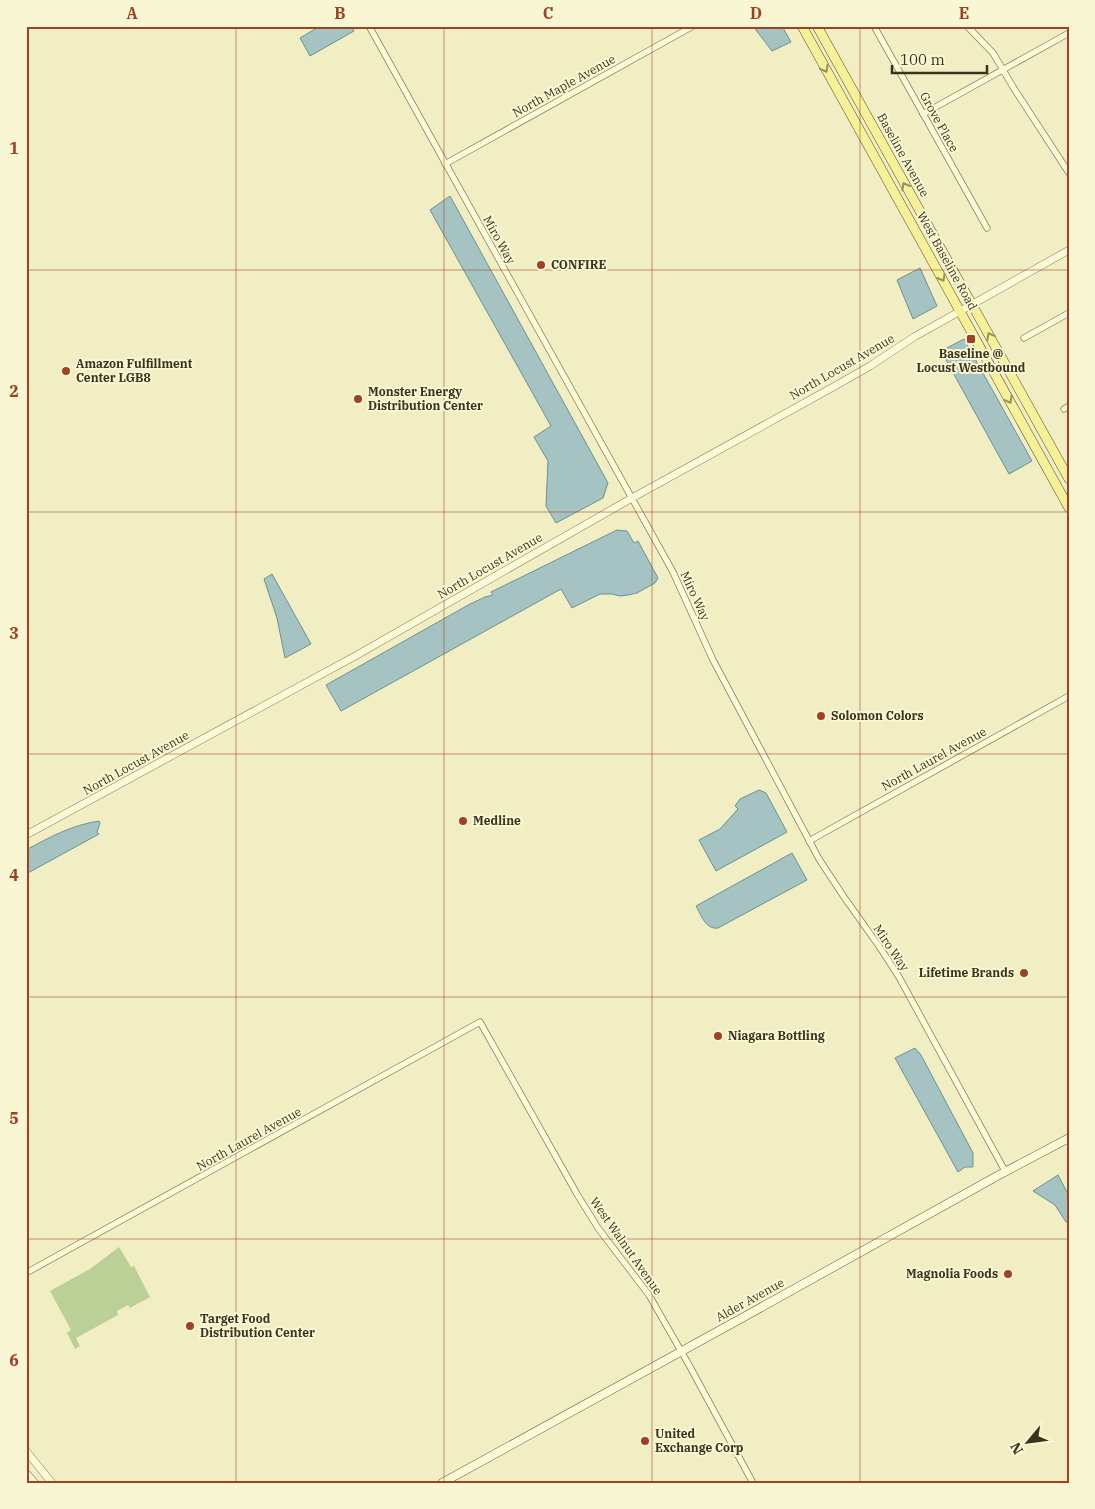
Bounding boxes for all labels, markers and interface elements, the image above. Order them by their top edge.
text: A [126,3,138,23]
text: B [334,3,346,23]
text: C [543,3,553,23]
text: D [750,3,762,23]
text: E [959,3,969,23]
scale bar [892,42,988,74]
text: 100 m [900,50,945,69]
street label: North Maple Avenue [510,51,618,120]
one-way arrow [819,64,829,73]
street label: Grove Place [917,89,962,154]
street label: Baseline Avenue [874,110,933,199]
text: 1 [9,138,19,158]
one-way arrow [902,182,912,191]
street label: West Baseline Road [914,209,981,313]
street label: Miro Way [480,213,519,267]
place label: CONFIRE [551,257,607,272]
marker: CONFIRE [535,259,547,271]
one-way arrow [936,273,946,282]
street label: North Locust Avenue [787,330,897,403]
marker: Baseline @ Locust Westbound [965,333,977,345]
one-way arrow [986,333,996,342]
place label: Baseline @ Locust Westbound [917,346,1026,375]
place label: Amazon Fulfillment Center LGB8 [76,356,193,385]
marker: Amazon Fulfillment Center LGB8 [60,365,72,377]
text: 2 [9,381,19,401]
place label: Monster Energy Distribution Center [368,384,483,413]
marker: Monster Energy Distribution Center [352,393,364,405]
one-way arrow [1003,395,1013,404]
street label: North Locust Avenue [435,529,545,602]
street label: Miro Way [677,569,714,623]
text: 3 [9,623,19,643]
place label: Solomon Colors [831,708,924,723]
marker: Solomon Colors [815,710,827,722]
street label: North Laurel Avenue [879,724,989,794]
street label: North Locust Avenue [80,727,191,798]
place label: Medline [473,813,521,828]
marker: Medline [457,815,469,827]
text: 4 [9,865,19,885]
street label: Miro Way [870,922,913,974]
place label: Lifetime Brands [919,965,1014,980]
marker: Lifetime Brands [1018,967,1030,979]
place label: Niagara Bottling [728,1028,825,1043]
marker: Niagara Bottling [712,1030,724,1042]
street label: North Laurel Avenue [194,1104,304,1174]
text: 5 [9,1108,19,1128]
street label: West Walnut Avenue [587,1194,666,1297]
place label: Magnolia Foods [906,1266,998,1281]
marker: Magnolia Foods [1002,1268,1014,1280]
street label: Alder Avenue [713,1275,787,1324]
place label: Target Food Distribution Center [200,1311,315,1340]
marker: Target Food Distribution Center [184,1320,196,1332]
text: 6 [9,1350,19,1370]
north arrow [1002,1416,1052,1466]
place label: United Exchange Corp [655,1426,744,1455]
marker: United Exchange Corp [639,1435,651,1447]
text: N [1006,1439,1027,1458]

